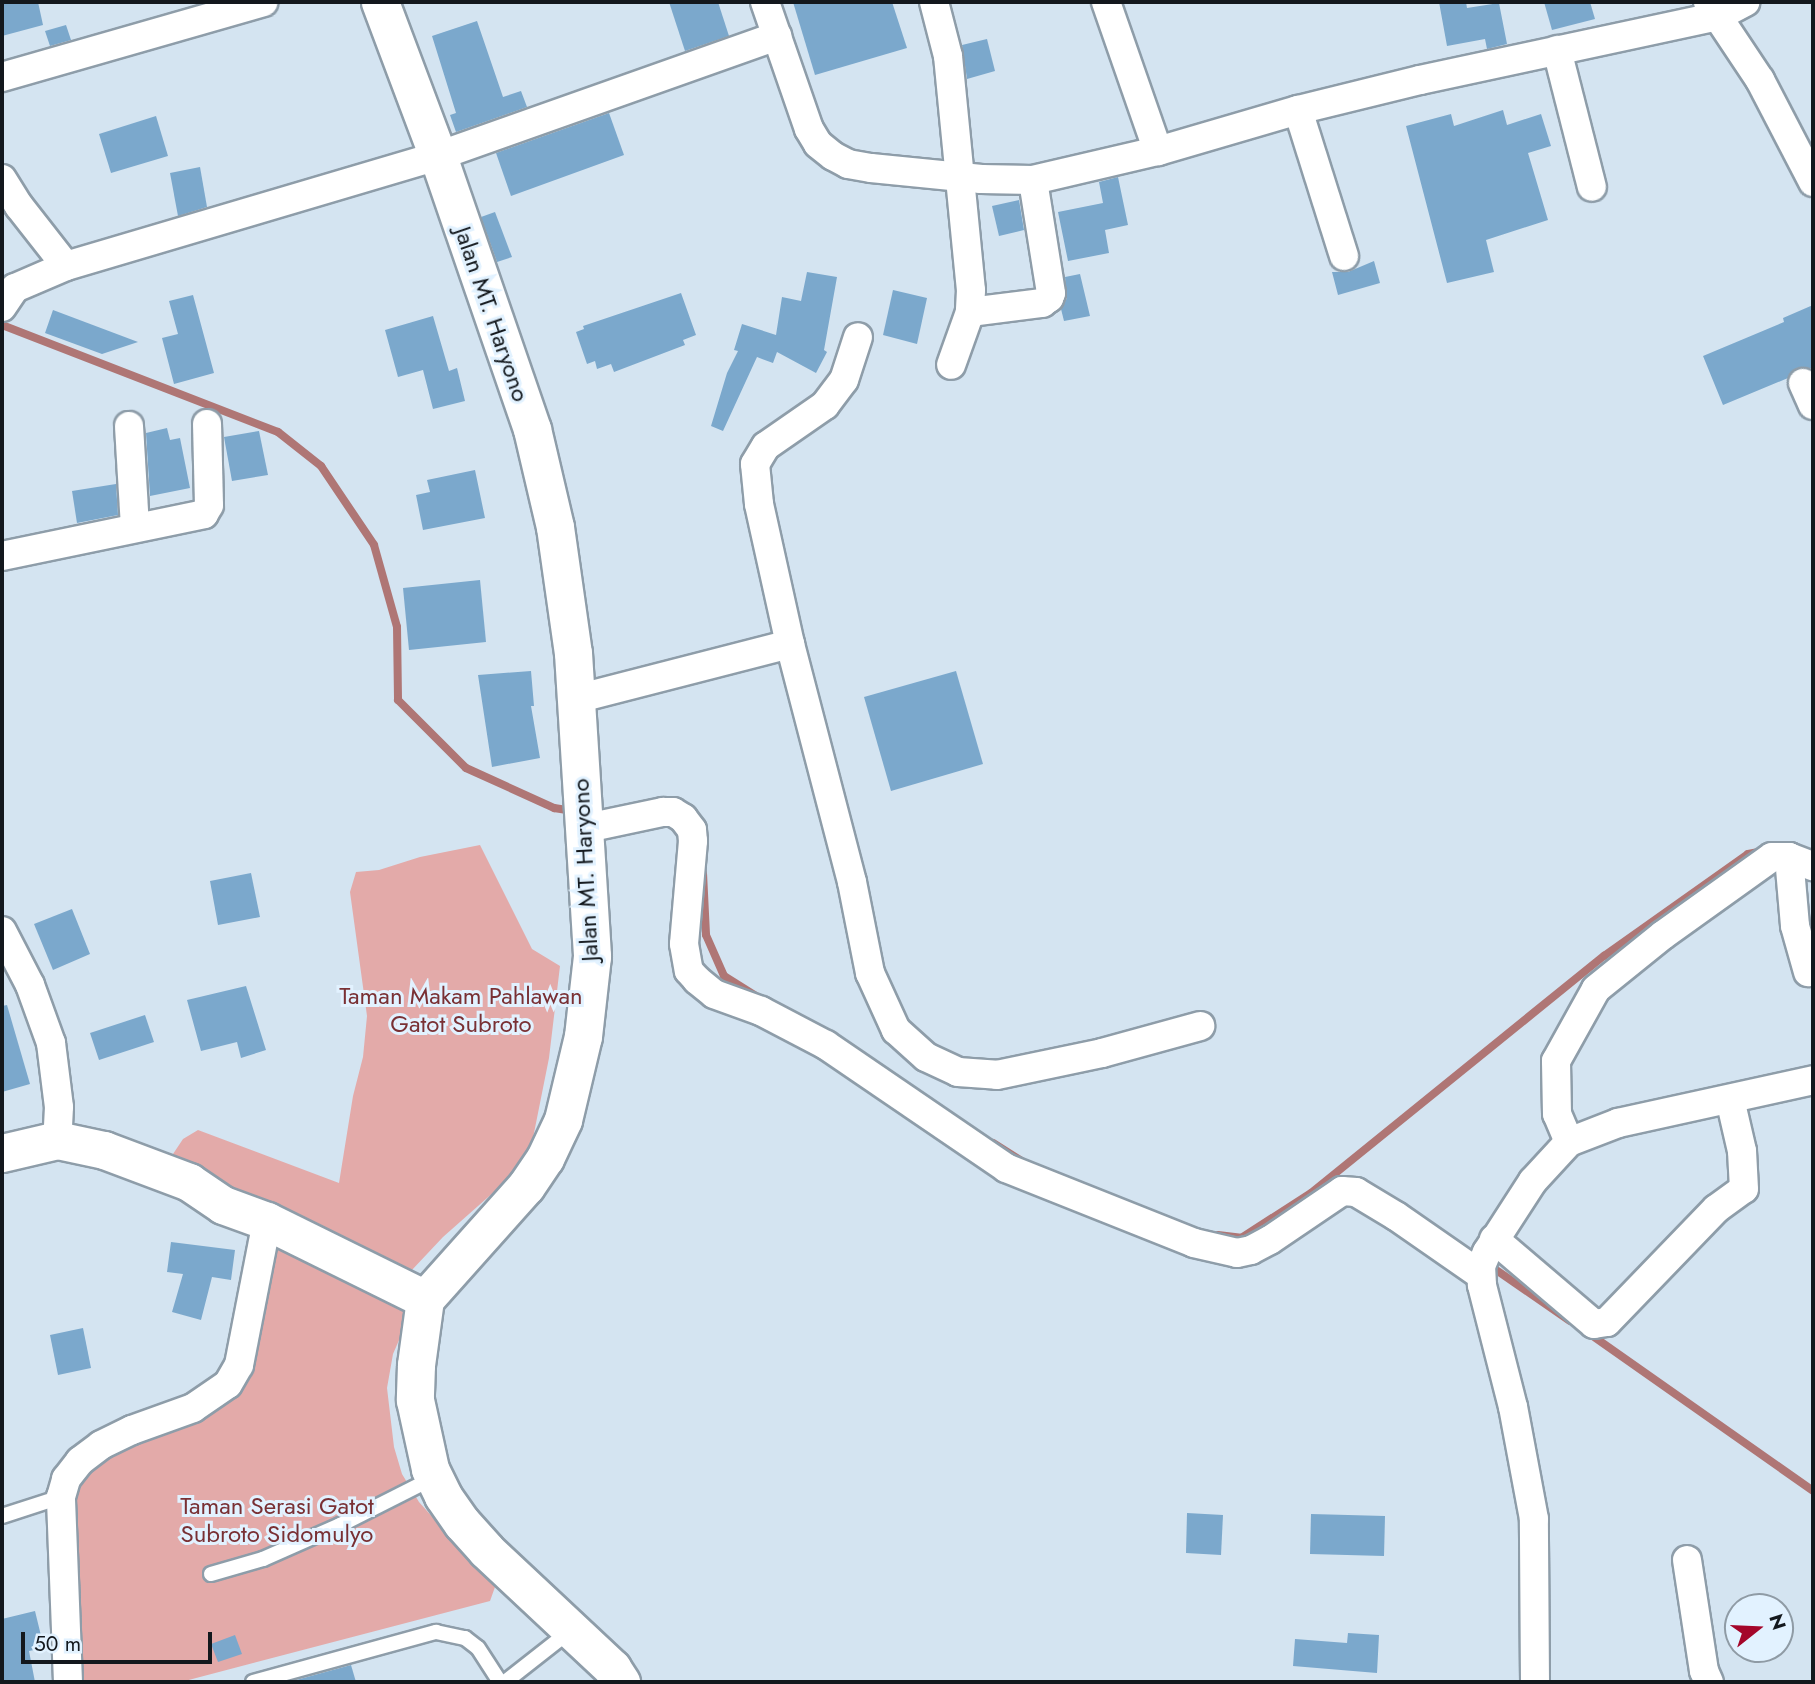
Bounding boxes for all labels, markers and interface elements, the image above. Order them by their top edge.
street label: Jalan MT. Haryono [449,223,535,405]
street label: Jalan MT. Haryono [566,778,604,962]
park label: Taman Makam Pahlawan Gatot Subroto [339,982,583,1038]
park label: Taman Serasi Gatot Subroto Sidomulyo [180,1492,374,1548]
north arrow [1724,1593,1794,1663]
text: N [1762,1611,1793,1633]
scale bar [24,1618,215,1662]
text: 50 m [34,1629,81,1659]

